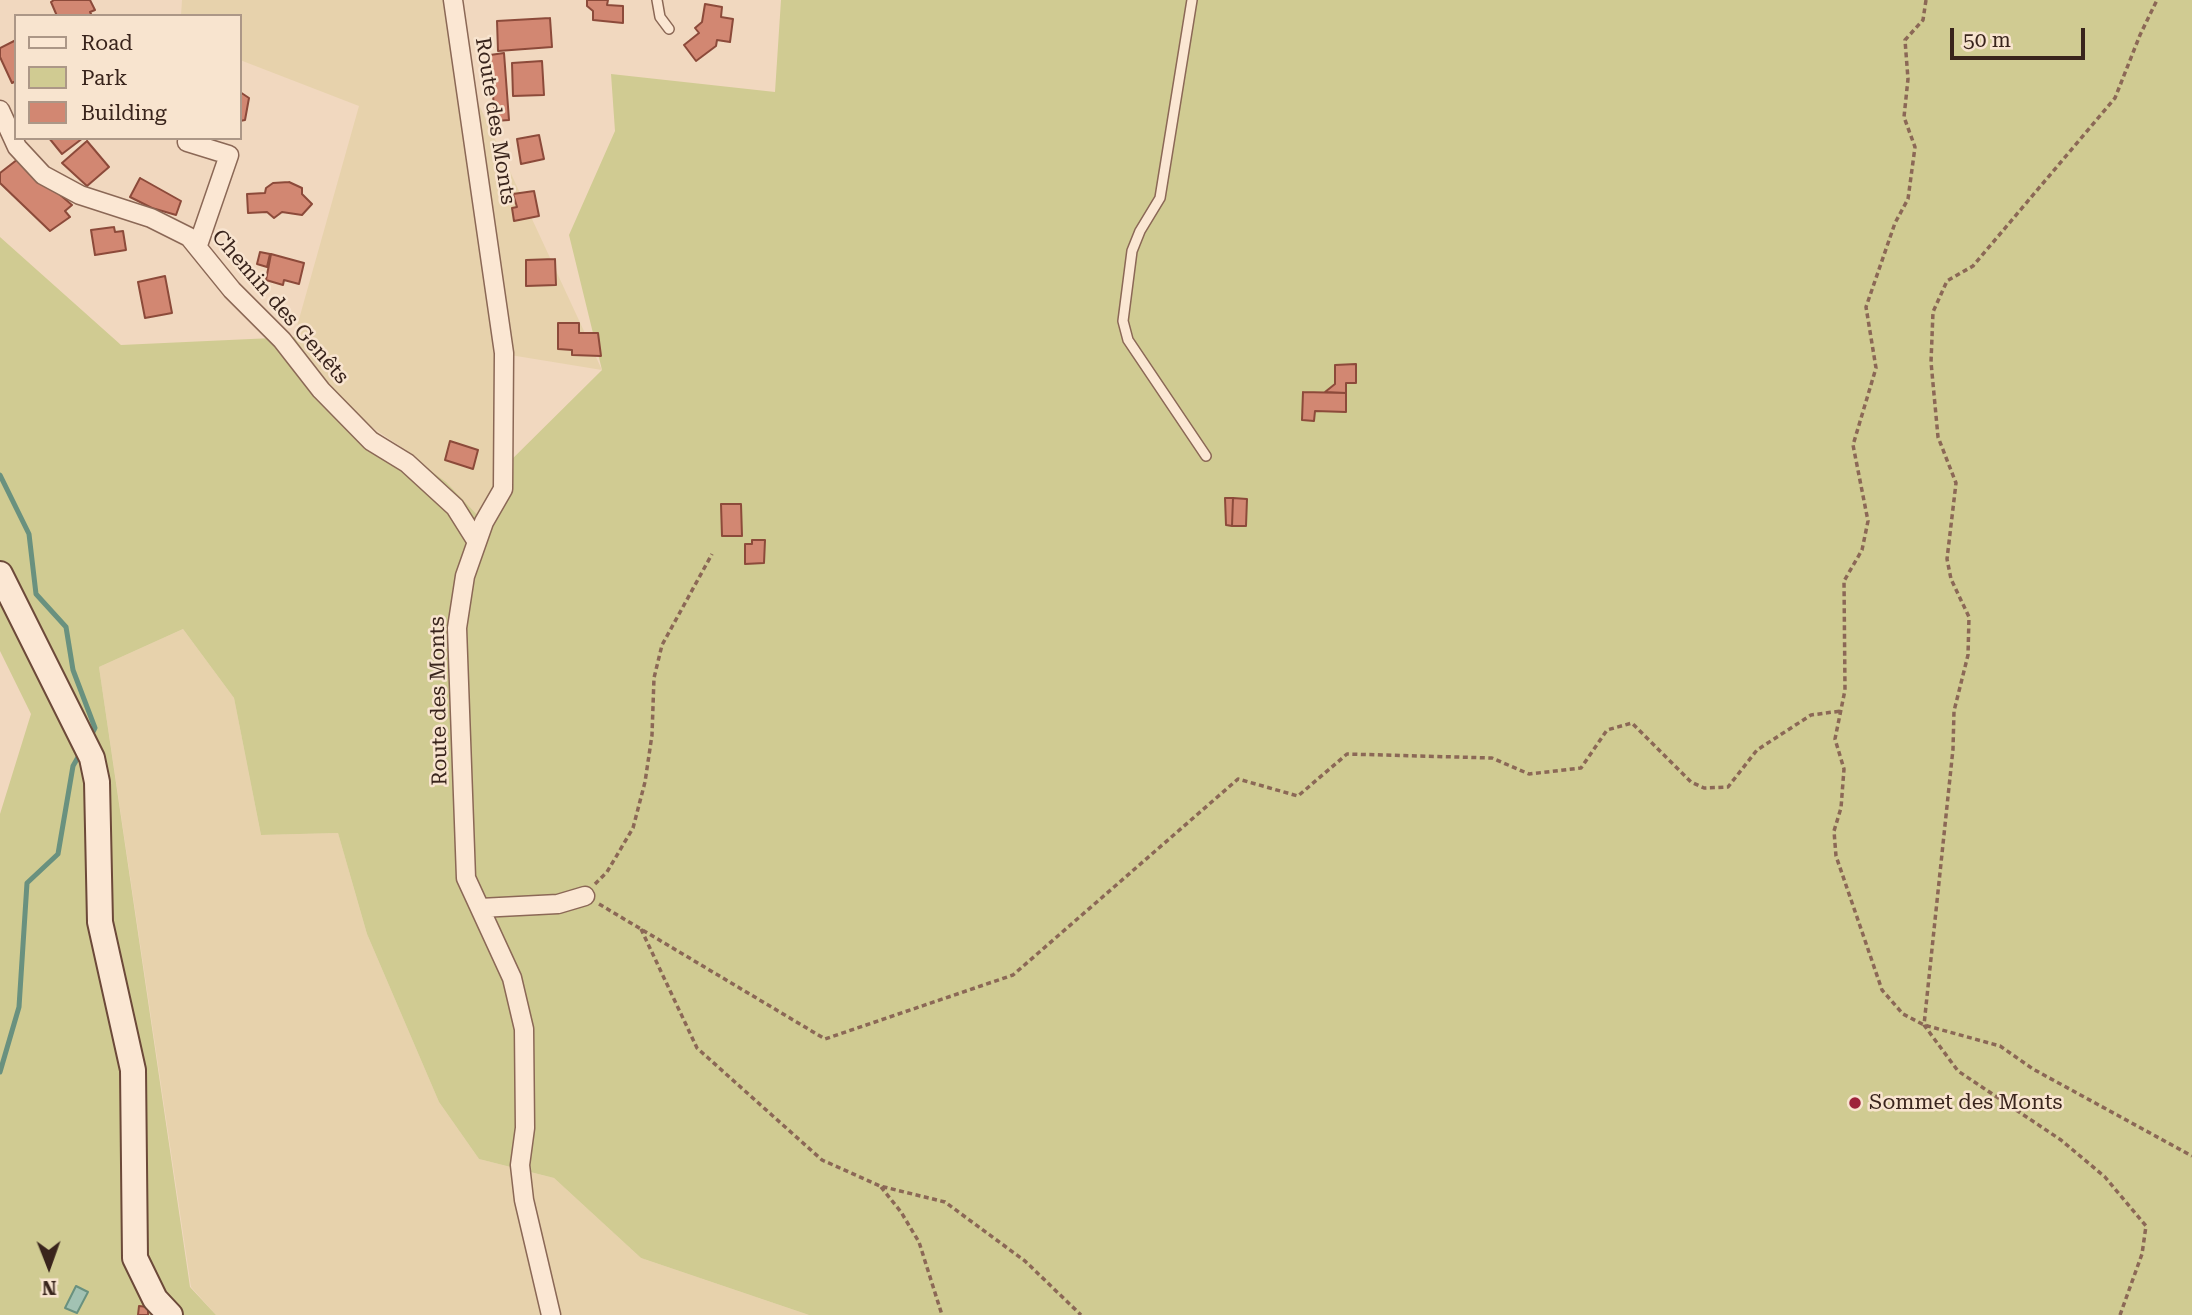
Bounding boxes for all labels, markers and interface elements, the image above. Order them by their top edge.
legend [14,14,242,140]
scale bar [1954,14,2089,58]
text: 50 m [1963,28,2011,52]
text: Road [81,31,133,55]
street label: Route des Monts [469,36,521,206]
text: Park [81,66,127,90]
text: Building [81,101,167,125]
street label: Chemin des Genêts [206,225,354,389]
street label: Route des Monts [425,616,453,786]
place label: Sommet des Monts [1869,1090,2063,1116]
marker: Sommet des Monts [1847,1095,1863,1111]
north arrow [14,1231,84,1301]
text: N [42,1276,57,1299]

